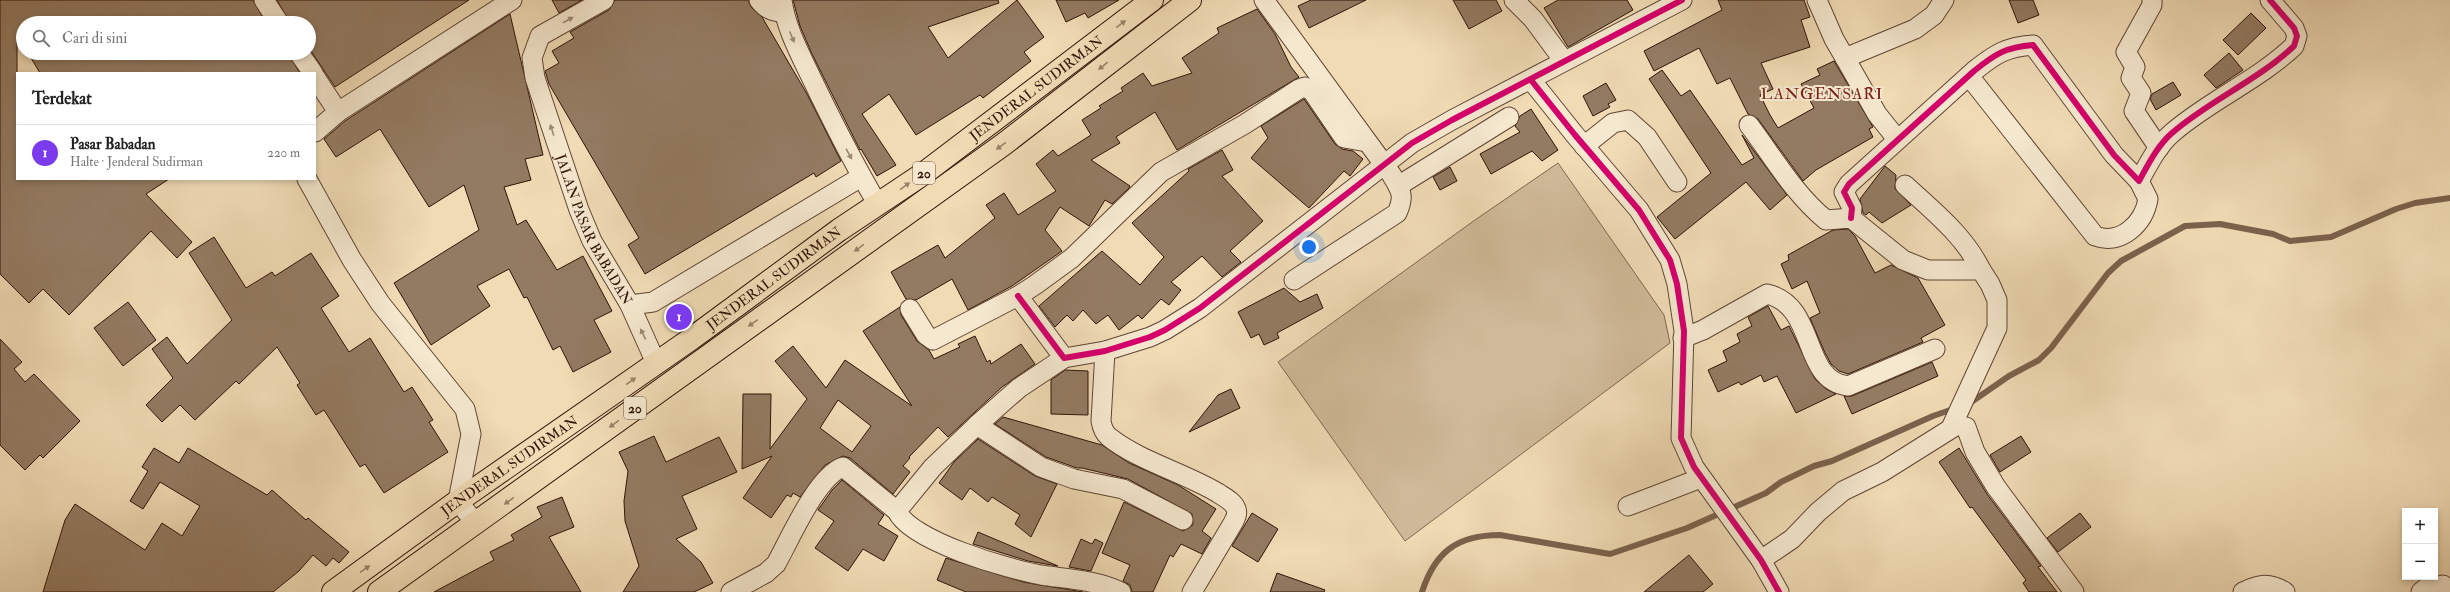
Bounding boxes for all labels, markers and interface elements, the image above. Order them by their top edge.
search box [16,16,316,60]
one-way arrow [562,17,574,24]
one-way arrow [1115,20,1126,28]
icon: search [30,27,52,49]
text: Cari di sini [62,29,127,48]
one-way arrow [790,32,796,44]
street label: JENDERAL SUDIRMAN [965,32,1107,145]
one-way arrow [1098,62,1109,71]
district label: LANGENSARI [1761,84,1883,104]
text: Terdekat [32,88,92,109]
one-way arrow [549,124,555,136]
text: Pasar Babadan [70,135,155,154]
one-way arrow [995,142,1006,150]
text: 1 [43,145,47,161]
text: 220 m [267,145,300,161]
one-way arrow [846,148,852,160]
street label: JALAN PASAR BABADAN [552,151,636,308]
text: Halte · Jenderal Sudirman [70,154,203,170]
road number: 20 [913,162,935,184]
one-way arrow [900,182,910,190]
street label: JENDERAL SUDIRMAN [702,223,845,334]
your location [1299,237,1319,257]
one-way arrow [854,244,864,252]
pin: 1 [666,302,692,332]
one-way arrow [747,319,758,327]
one-way arrow [639,329,646,340]
one-way arrow [626,378,636,386]
road number: 20 [624,397,646,419]
street label: JENDERAL SUDIRMAN [437,412,582,520]
one-way arrow [608,420,619,428]
one-way arrow [503,496,514,505]
map controls [2402,508,2438,580]
button: + [2402,508,2438,544]
button: − [2402,544,2438,580]
one-way arrow [359,565,370,573]

